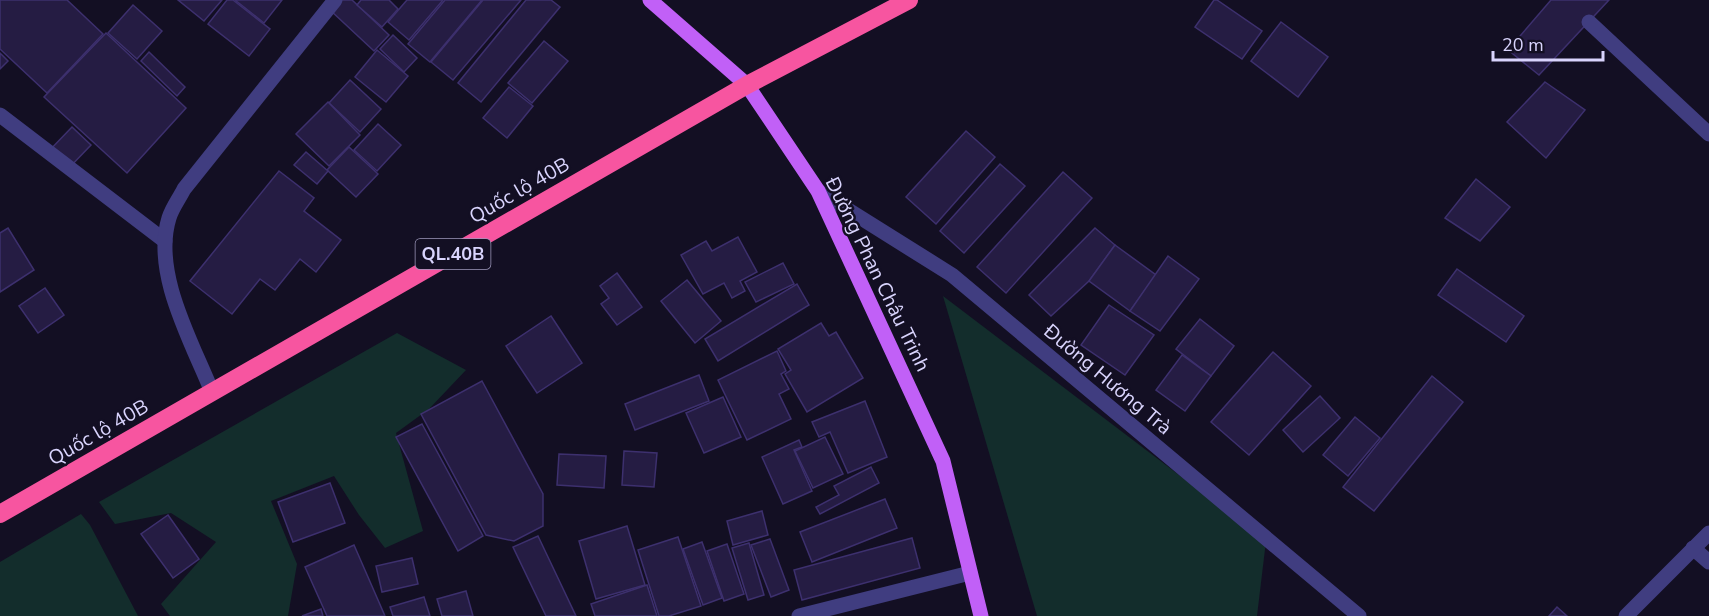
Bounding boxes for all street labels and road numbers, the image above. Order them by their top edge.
street label: Quốc lộ 40B [464,151,574,230]
street label: Đường Phan Châu Trinh [818,172,936,376]
road number: QL.40B [416,239,490,269]
street label: Đường Hương Trà [1037,317,1177,441]
street label: Quốc lộ 40B [43,393,153,472]

